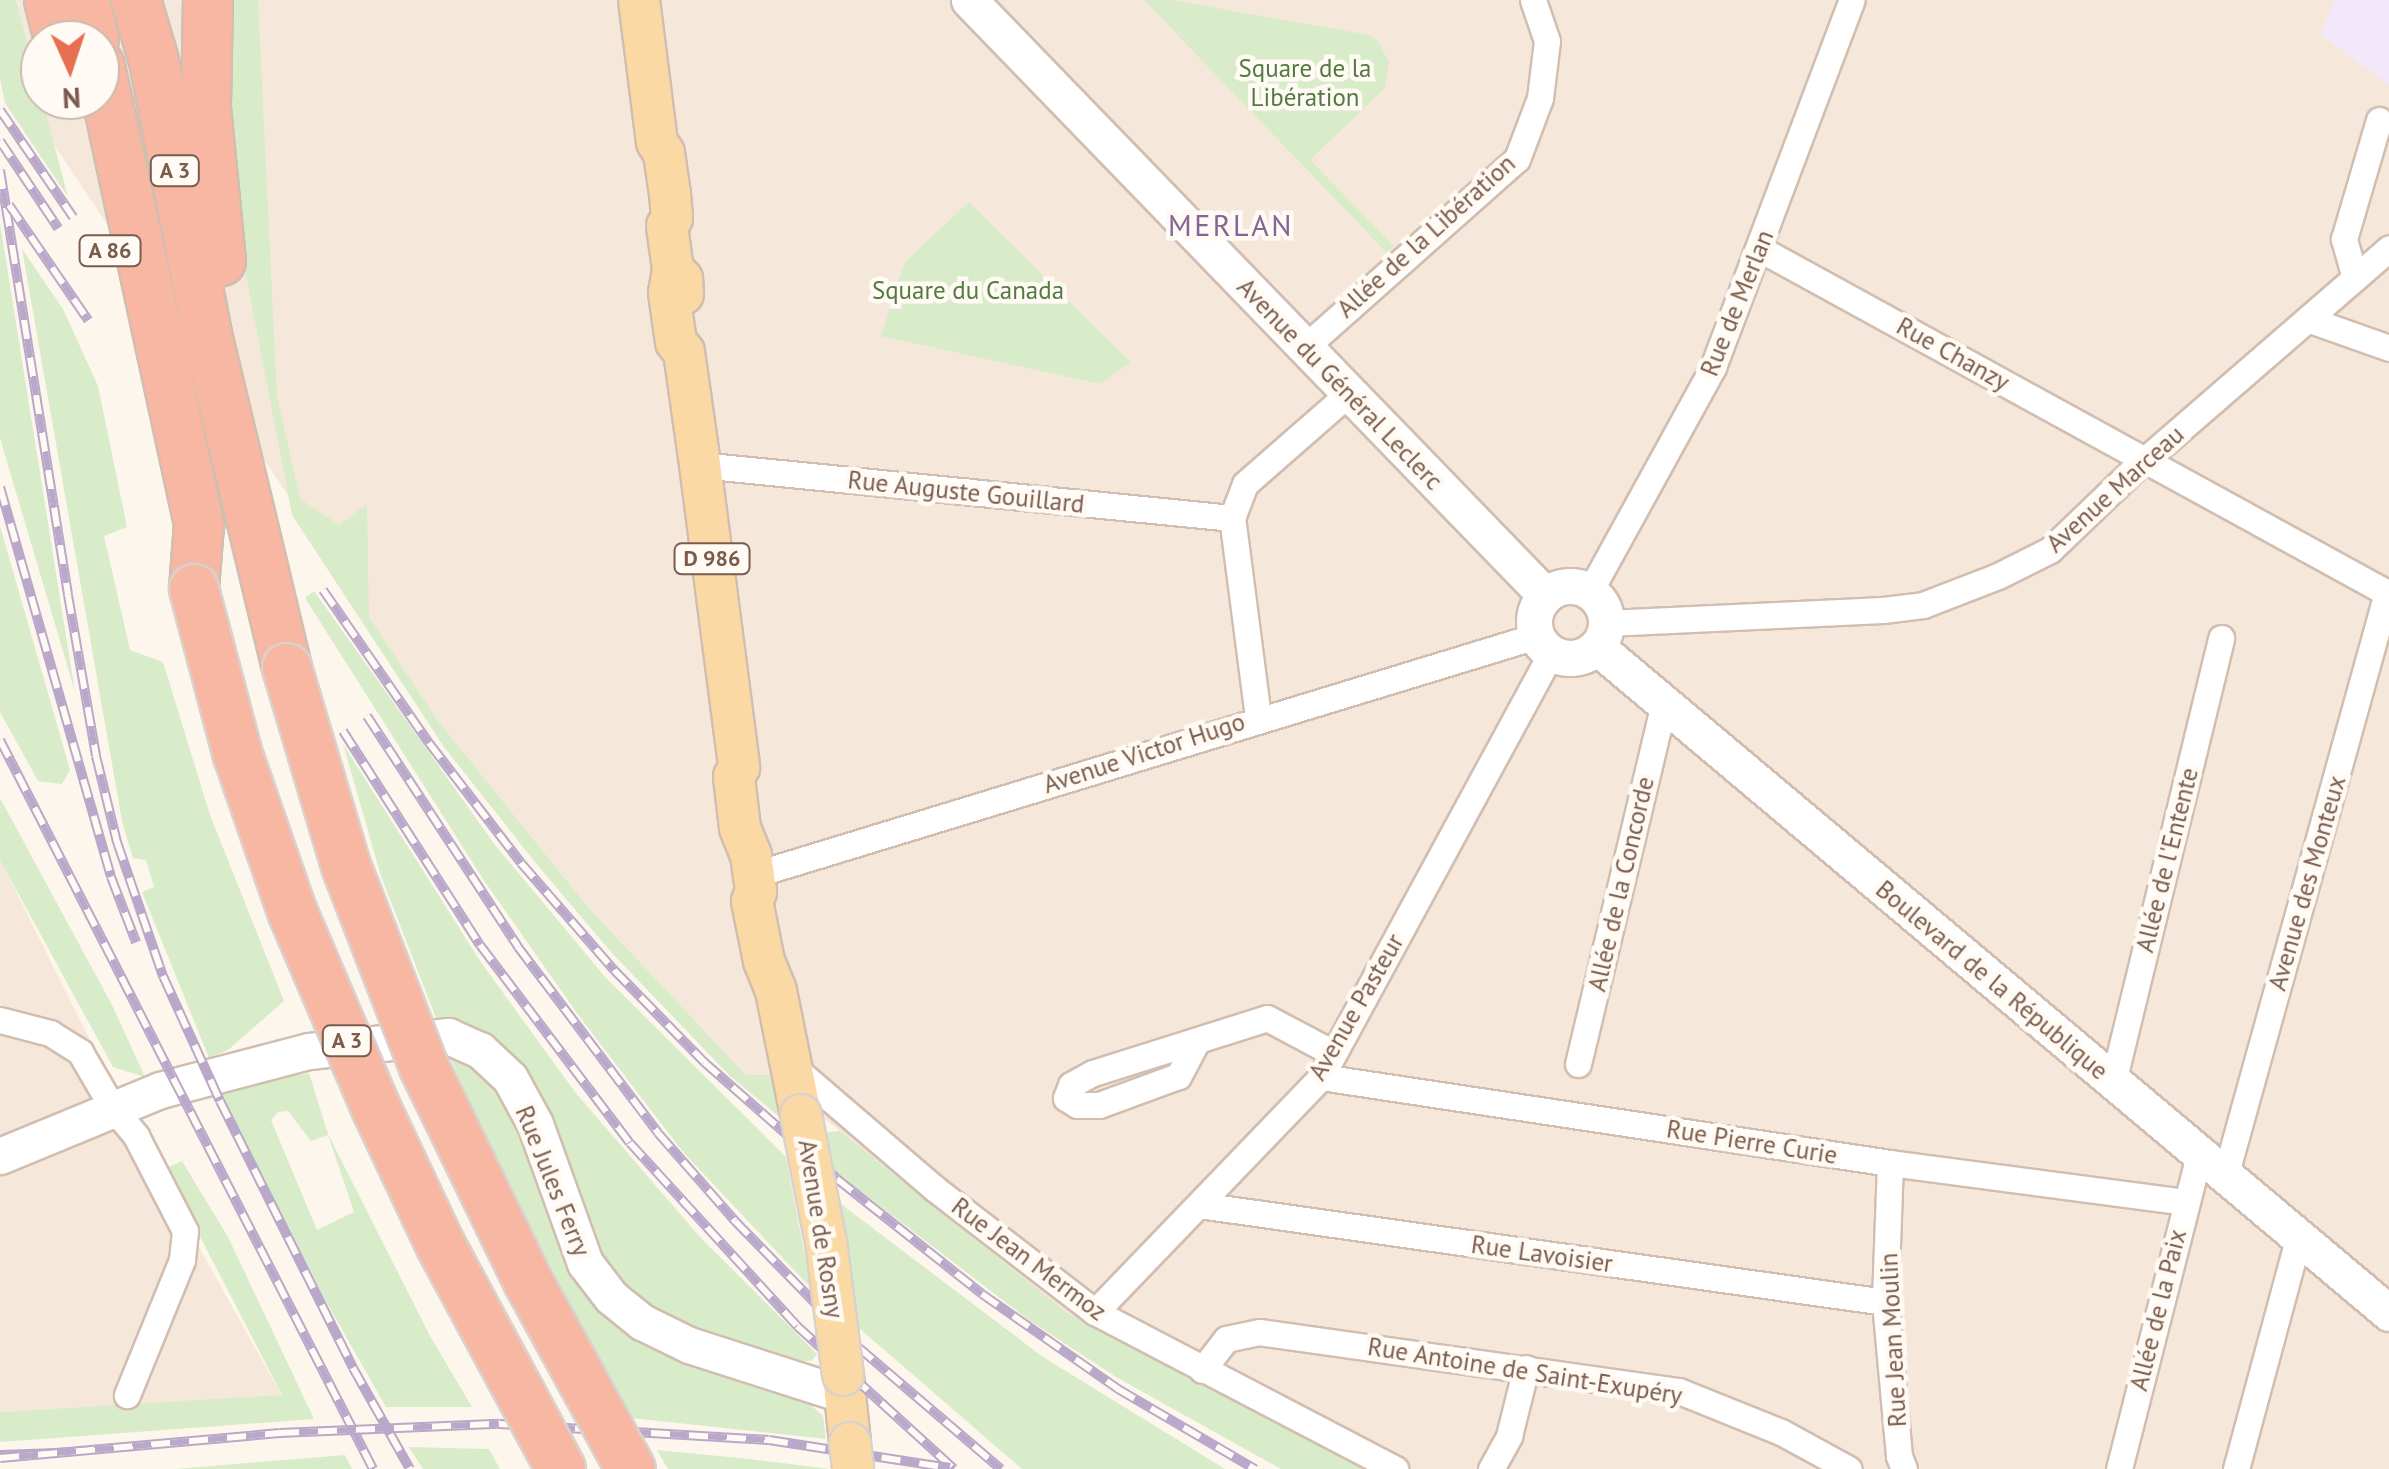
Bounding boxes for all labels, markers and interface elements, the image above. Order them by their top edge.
north arrow [20,20,120,120]
park label: Square de la Libération [1239,54,1371,113]
text: N [61,80,82,117]
street label: Allée de la Libération [1331,148,1521,324]
road number: A 3 [148,154,202,188]
district label: MERLAN [1168,207,1294,243]
street label: Rue de Merlan [1694,226,1780,380]
road number: A 86 [78,234,142,268]
street label: Avenue du Général Leclerc [1231,272,1449,496]
park label: Square du Canada [872,275,1064,305]
street label: Rue Chanzy [1891,311,2015,397]
street label: Avenue Marceau [2040,419,2190,559]
street label: Rue Auguste Gouillard [846,465,1086,519]
road number: D 986 [672,542,752,576]
street label: Avenue Victor Hugo [1039,706,1249,800]
street label: Allée de l'Entente [2130,765,2204,955]
street label: Avenue des Monteux [2262,772,2352,994]
street label: Allée de la Concorde [1582,774,1660,994]
street label: Boulevard de la République [1870,874,2114,1086]
street label: Avenue Pasteur [1302,929,1410,1085]
road number: A 3 [320,1024,374,1058]
street label: Rue Jules Ferry [509,1101,597,1261]
street label: Rue Pierre Curie [1664,1114,1840,1170]
street label: Avenue de Rosny [792,1138,850,1320]
street label: Rue Jean Mermoz [946,1191,1112,1327]
street label: Allée de la Paix [2123,1226,2193,1394]
street label: Rue Lavoisier [1469,1229,1615,1279]
street label: Rue Jean Moulin [1873,1252,1913,1428]
street label: Rue Antoine de Saint-Exupéry [1365,1331,1685,1411]

